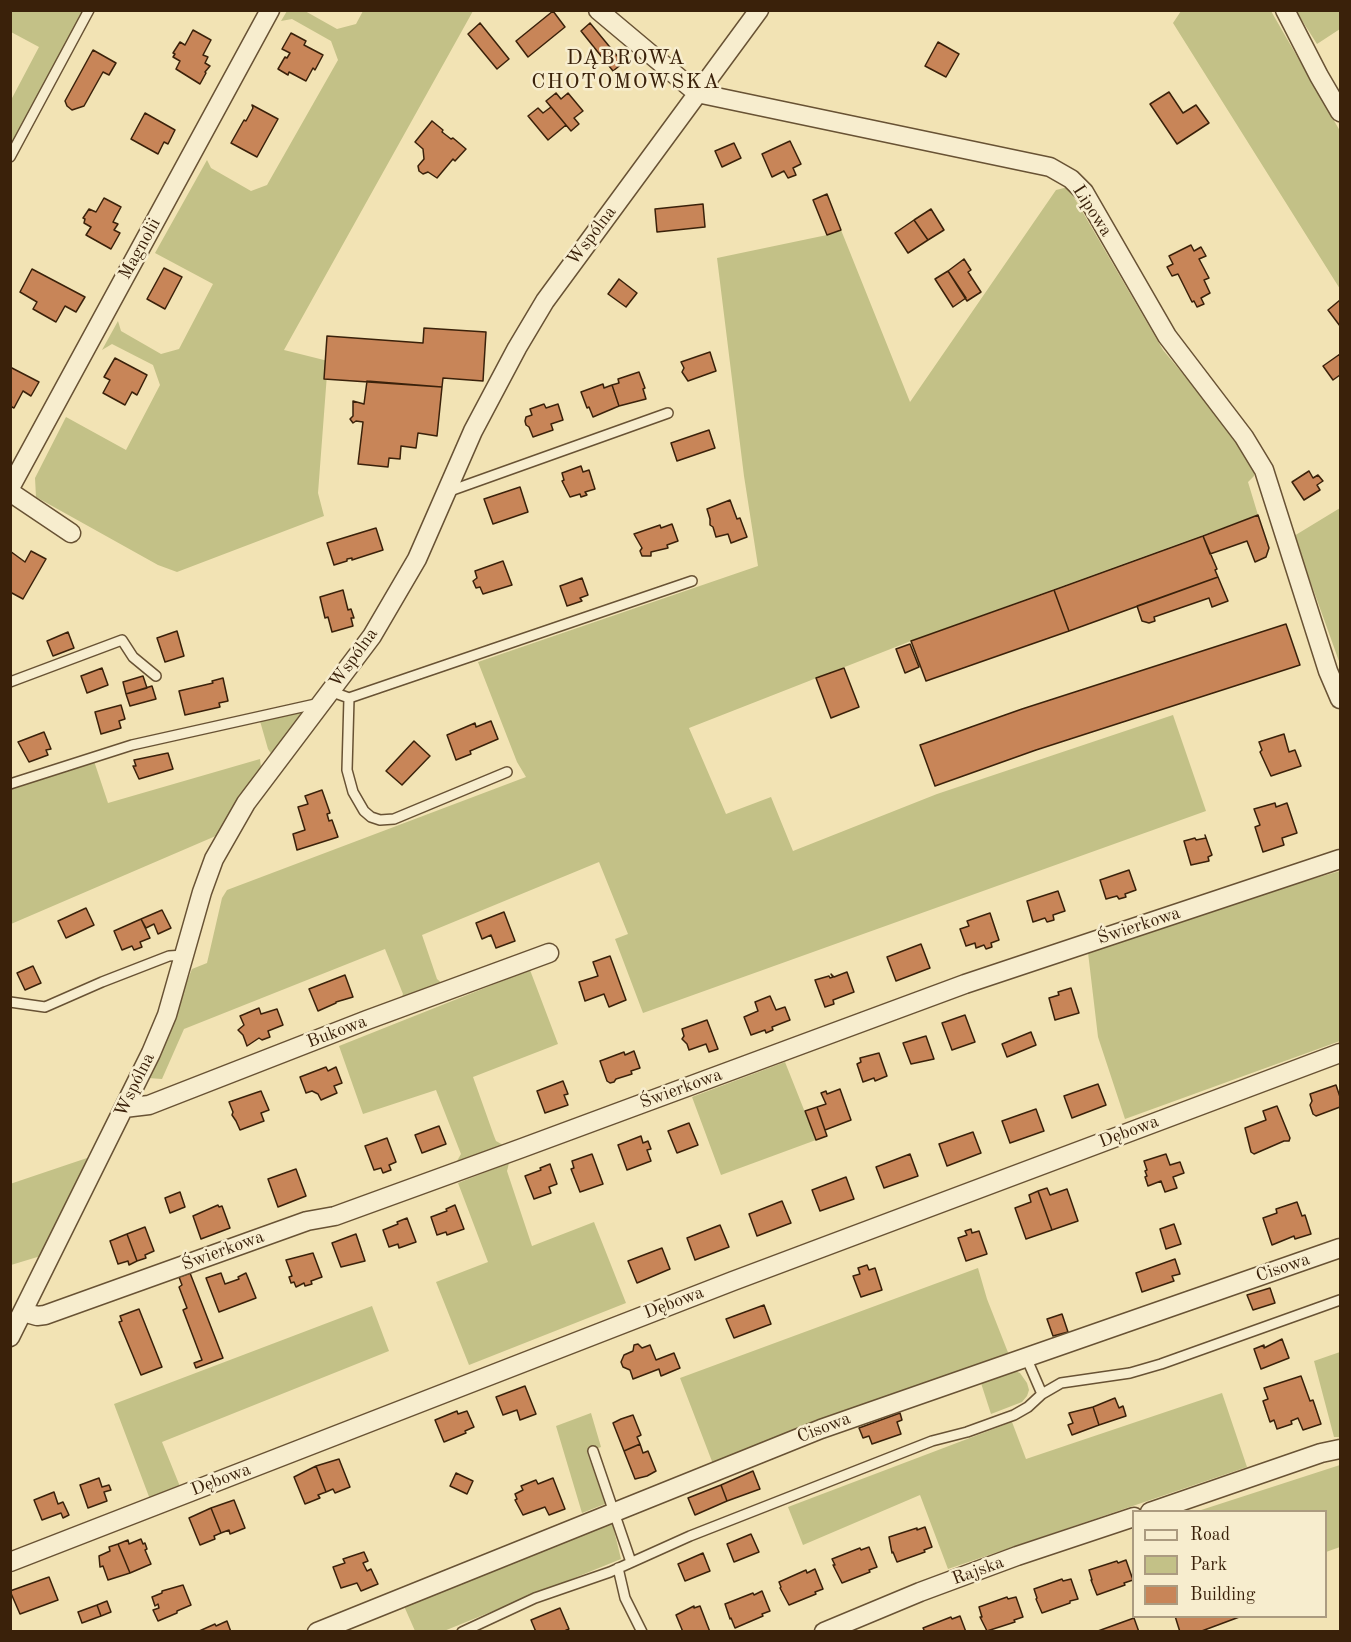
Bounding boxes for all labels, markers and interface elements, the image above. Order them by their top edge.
district label: DĄBROWA CHOTOMOWSKA [531,45,721,95]
street label: Lipowa [1067,181,1117,241]
street label: Wspólna [563,202,621,270]
street label: Magnolii [114,214,166,284]
street label: Wspólna [325,624,383,692]
street label: Świerkowa [1095,902,1183,950]
street label: Bukowa [304,1011,370,1053]
street label: Wspólna [110,1049,160,1121]
street label: Świerkowa [637,1064,725,1114]
street label: Dębowa [1096,1111,1162,1153]
street label: Świerkowa [179,1226,267,1276]
street label: Cisowa [1253,1249,1313,1287]
street label: Dębowa [641,1282,707,1324]
street label: Cisowa [794,1408,854,1448]
street label: Dębowa [188,1459,254,1501]
legend [1132,1510,1327,1618]
text: Road [1190,1526,1230,1544]
street label: Rajska [949,1552,1007,1590]
text: Park [1190,1556,1227,1574]
text: Building [1190,1586,1255,1604]

